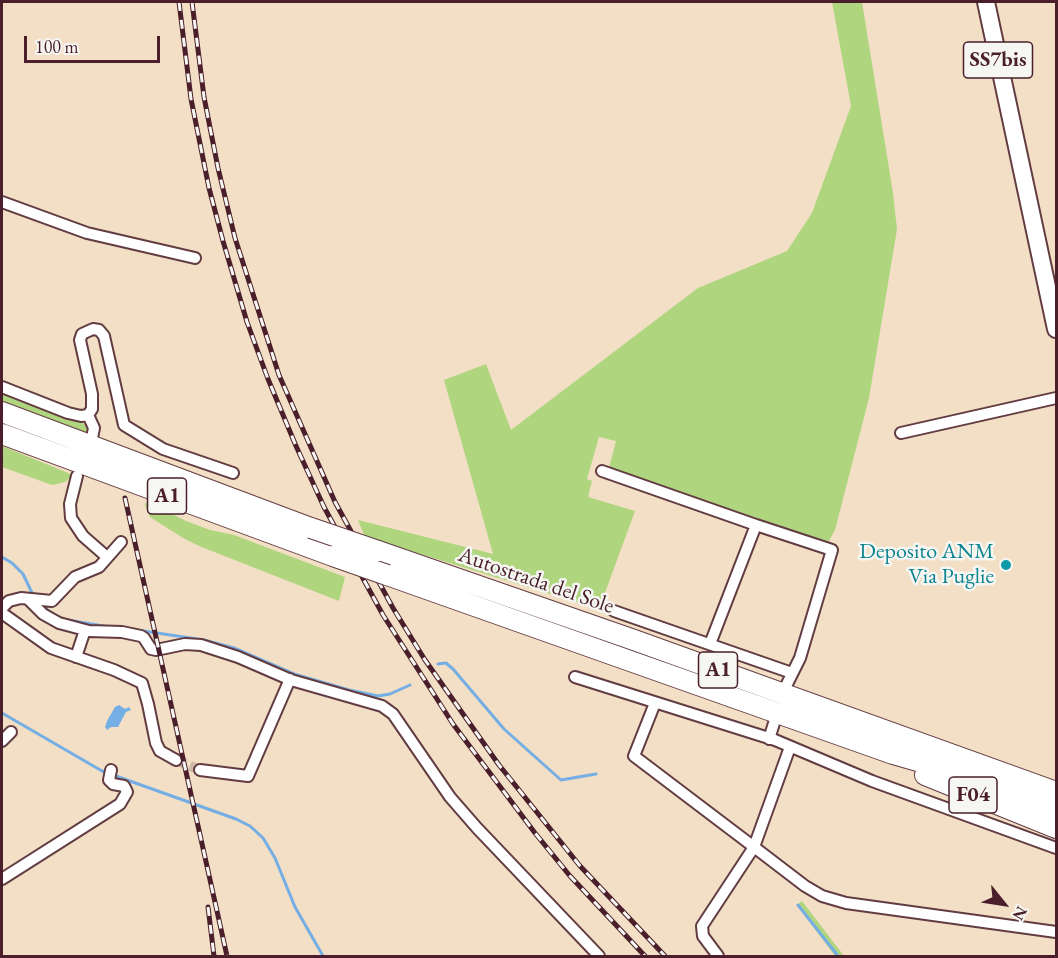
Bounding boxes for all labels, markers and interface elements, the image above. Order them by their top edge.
scale bar [27,24,164,62]
text: 100 m [35,35,79,58]
road number: SS7bis [964,42,1032,78]
road number: A1 [148,478,186,514]
place label: Deposito ANM Via Puglie [859,539,994,590]
street label: Autostrada del Sole [455,542,617,620]
marker: Deposito ANM Via Puglie [999,558,1013,572]
road number: A1 [698,652,738,688]
road number: F04 [949,777,997,813]
north arrow [974,874,1034,934]
text: N [1008,902,1032,924]

